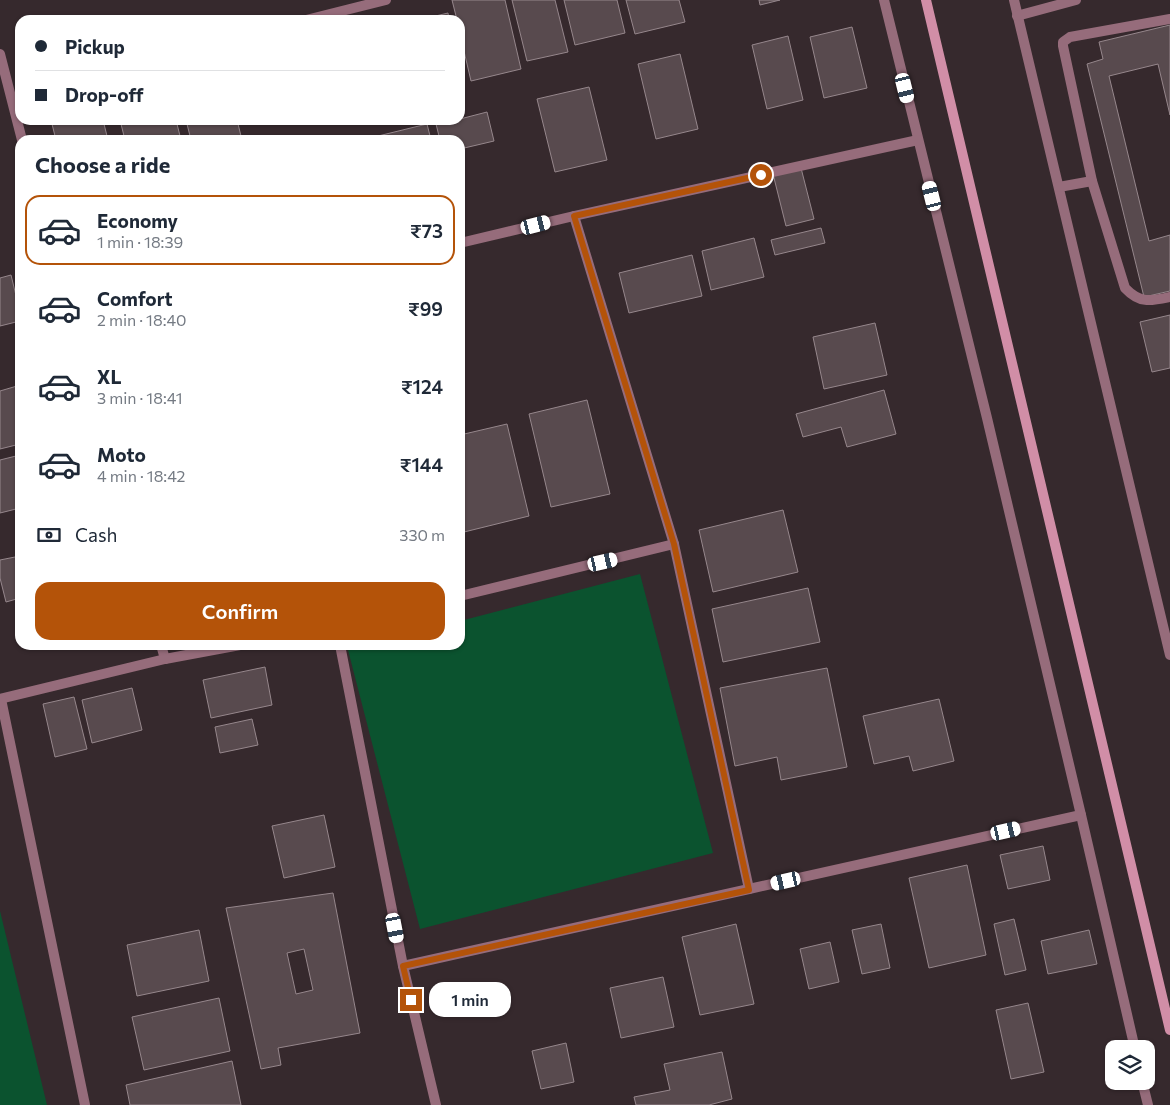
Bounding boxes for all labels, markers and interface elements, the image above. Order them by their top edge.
text: Pickup [65,35,125,58]
car [894,72,915,104]
text: Drop-off [65,83,144,106]
text: Choose a ride [35,151,170,178]
route start [750,164,772,186]
car [921,180,942,212]
icon: car [37,208,82,253]
text: Economy [97,209,178,232]
car [519,214,552,236]
text: ₹73 [410,219,443,242]
text: 1 min · 18:39 [97,232,183,251]
icon: car [37,286,82,331]
text: Comfort [97,287,173,310]
text: ₹99 [408,297,443,320]
text: 2 min · 18:40 [97,310,186,329]
icon: car [37,364,82,409]
text: XL [97,365,122,388]
text: ₹124 [401,375,443,398]
text: 3 min · 18:41 [97,388,183,407]
icon: car [37,442,82,487]
text: Moto [97,443,146,466]
text: ₹144 [400,453,443,476]
text: 4 min · 18:42 [97,466,185,485]
icon: cash [35,521,63,549]
text: Cash [75,523,117,546]
text: 330 m [399,525,445,544]
car [586,551,619,573]
button: Confirm [35,582,445,640]
car [989,820,1022,842]
car [769,870,802,892]
car [384,912,405,944]
callout: 1 min [428,982,511,1018]
route end [400,989,422,1011]
text: 1 min [451,990,489,1009]
map controls [1105,1040,1155,1090]
button: layers [1105,1040,1155,1090]

